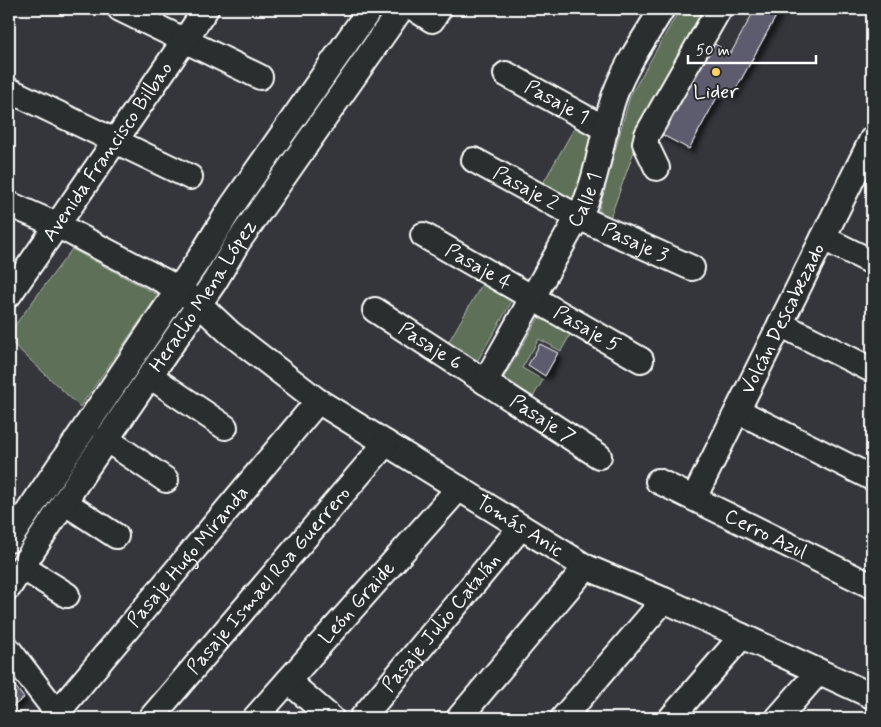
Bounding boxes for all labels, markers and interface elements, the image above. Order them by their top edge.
scale bar [688,32,816,64]
text: 50 m [696,41,730,61]
street label: Avenida Francisco Bilbao [36,56,179,247]
marker: Lider [710,66,722,78]
street label: Pasaje 1 [520,73,594,131]
place label: Lider [693,79,739,106]
street label: Pasaje 2 [488,160,563,217]
street label: Calle 1 [561,170,608,232]
street label: Heraclio Mena López [143,214,263,377]
street label: Pasaje 3 [598,216,672,269]
street label: Pasaje 4 [440,237,517,297]
street label: Volcán Descabezado [734,239,832,399]
street label: Pasaje 5 [549,299,625,359]
street label: Pasaje 6 [393,315,467,377]
street label: Pasaje 7 [505,388,580,450]
street label: Pasaje Hugo Miranda [121,480,255,633]
street label: Pasaje Ismael Roa Guerrero [181,481,357,680]
street label: Tomás Anic [471,489,568,563]
street label: Cerro Azul [720,502,812,566]
street label: Pasaje Julio Catalán [376,548,507,698]
street label: León Graide [313,555,401,650]

